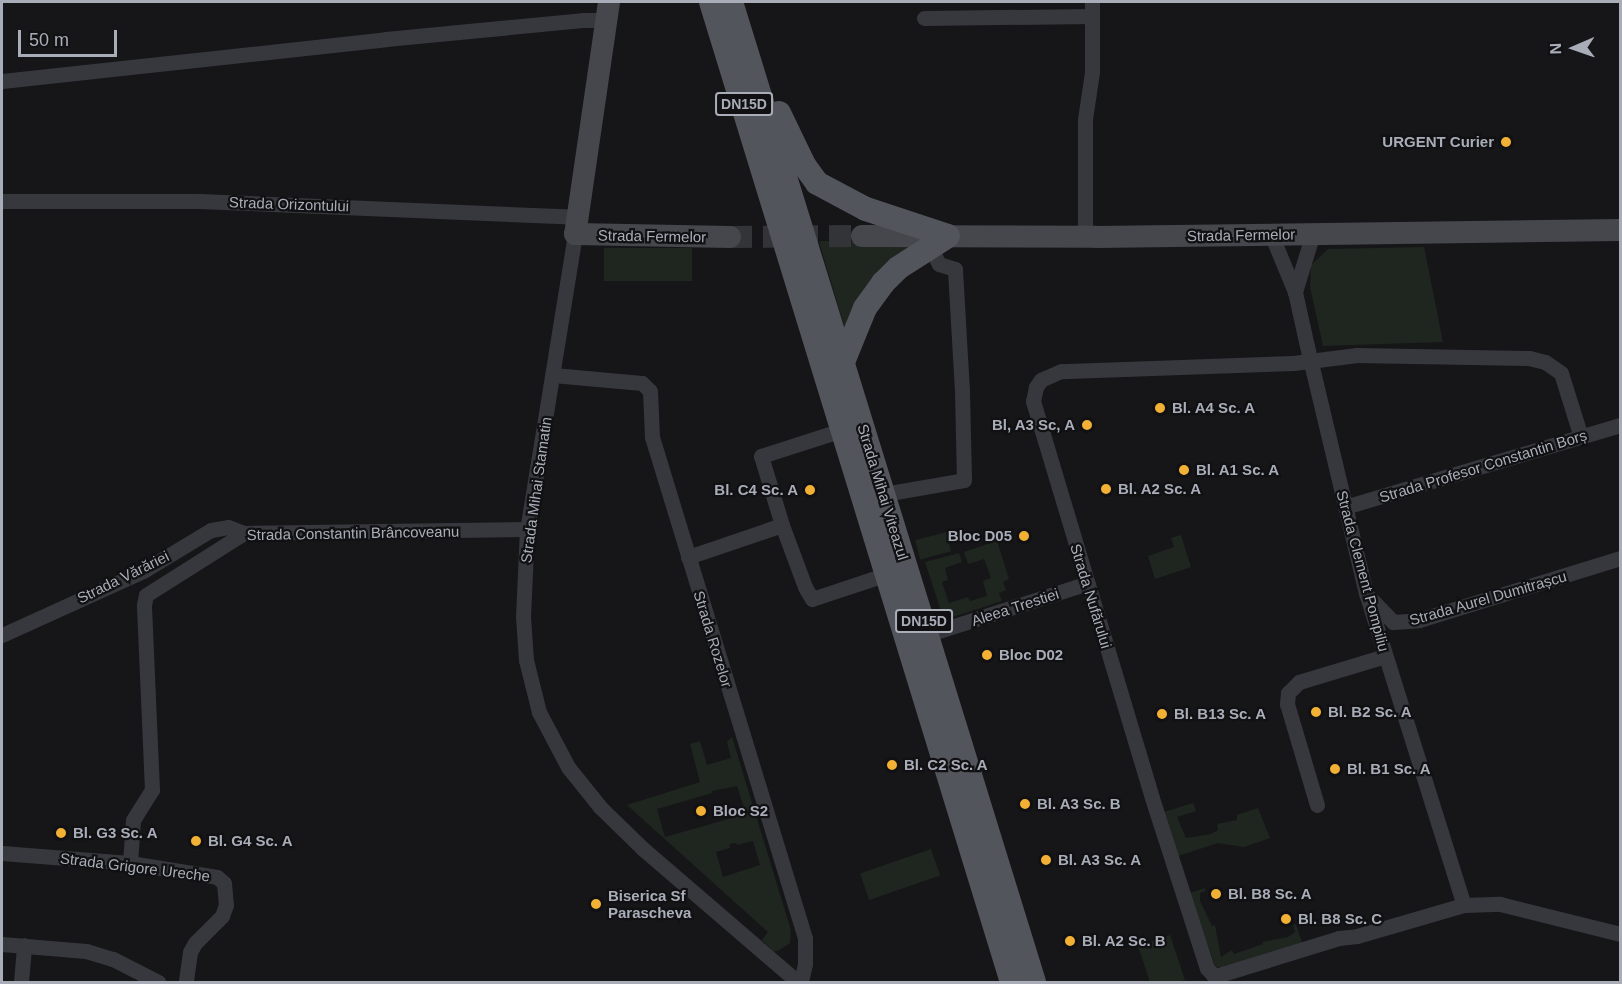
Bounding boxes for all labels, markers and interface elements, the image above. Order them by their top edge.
scale bar [21,18,120,56]
north arrow [1544,18,1604,78]
text: 50 m [29,30,69,50]
text: N [1547,43,1564,55]
road number: DN15D [714,93,774,115]
place label: URGENT Curier [1382,133,1494,151]
marker: URGENT Curier [1499,135,1513,149]
street label: Strada Orizontului [229,193,349,215]
street label: Strada Fermelor [1187,225,1295,245]
street label: Strada Fermelor [598,226,706,246]
place label: Bl. A4 Sc. A [1172,399,1256,417]
marker: Bl. A4 Sc. A [1153,401,1167,415]
street label: Strada Mihai Stamatin [517,416,555,564]
place label: Bl, A3 Sc, A [991,416,1075,434]
marker: Bl, A3 Sc, A [1080,418,1094,432]
street label: Strada Mihai Viteazul [854,422,912,562]
street label: Strada Profesor Constantin Borș [1377,426,1589,506]
place label: Bl. A1 Sc. A [1196,461,1280,479]
marker: Bl. A1 Sc. A [1177,463,1191,477]
place label: Bl. A2 Sc. A [1118,480,1202,498]
place label: Bl. C4 Sc. A [714,481,798,499]
marker: Bl. A2 Sc. A [1099,482,1113,496]
marker: Bl. C4 Sc. A [803,483,817,497]
street label: Strada Clement Pompiliu [1333,489,1393,653]
street label: Strada Constantin Brâncoveanu [247,522,459,544]
place label: Bloc D05 [948,527,1012,545]
marker: Bloc D05 [1017,529,1031,543]
street label: Strada Nufărului [1067,542,1115,650]
street label: Strada Vărăriei [74,547,172,607]
street label: Strada Aurel Dumitrașcu [1407,567,1569,629]
street label: Aleea Trestiei [969,584,1061,630]
street label: Strada Rozelor [690,589,736,689]
road number: DN15D [894,610,954,632]
place label: Bloc D02 [999,646,1063,664]
marker: Bloc D02 [980,648,994,662]
place label: Bl. B2 Sc. A [1328,703,1412,721]
place label: Bl. B13 Sc. A [1174,705,1267,723]
marker: Bl. B2 Sc. A [1309,705,1323,719]
marker: Bl. B13 Sc. A [1155,707,1169,721]
place label: Bl. C2 Sc. A [904,756,988,774]
marker: Bl. C2 Sc. A [885,758,899,772]
place label: Bl. B1 Sc. A [1347,760,1431,778]
marker: Bl. B1 Sc. A [1328,762,1342,776]
place label: Bl. A3 Sc. B [1037,795,1121,813]
marker: Bl. A3 Sc. B [1018,797,1032,811]
place label: Bloc S2 [713,802,768,820]
marker: Bloc S2 [694,804,708,818]
place label: Bl. G3 Sc. A [73,824,158,842]
marker: Bl. G3 Sc. A [54,826,68,840]
place label: Bl. G4 Sc. A [208,832,293,850]
marker: Bl. G4 Sc. A [189,834,203,848]
street label: Strada Grigore Ureche [59,849,211,885]
place label: Bl. A3 Sc. A [1058,851,1142,869]
marker: Bl. A3 Sc. A [1039,853,1053,867]
place label: Bl. B8 Sc. A [1228,885,1312,903]
place label: Biserica Sf Parascheva [608,886,691,921]
marker: Bl. B8 Sc. A [1209,887,1223,901]
marker: Biserica Sf Parascheva [589,897,603,911]
place label: Bl. B8 Sc. C [1298,910,1382,928]
marker: Bl. B8 Sc. C [1279,912,1293,926]
place label: Bl. A2 Sc. B [1082,932,1166,950]
marker: Bl. A2 Sc. B [1063,934,1077,948]

